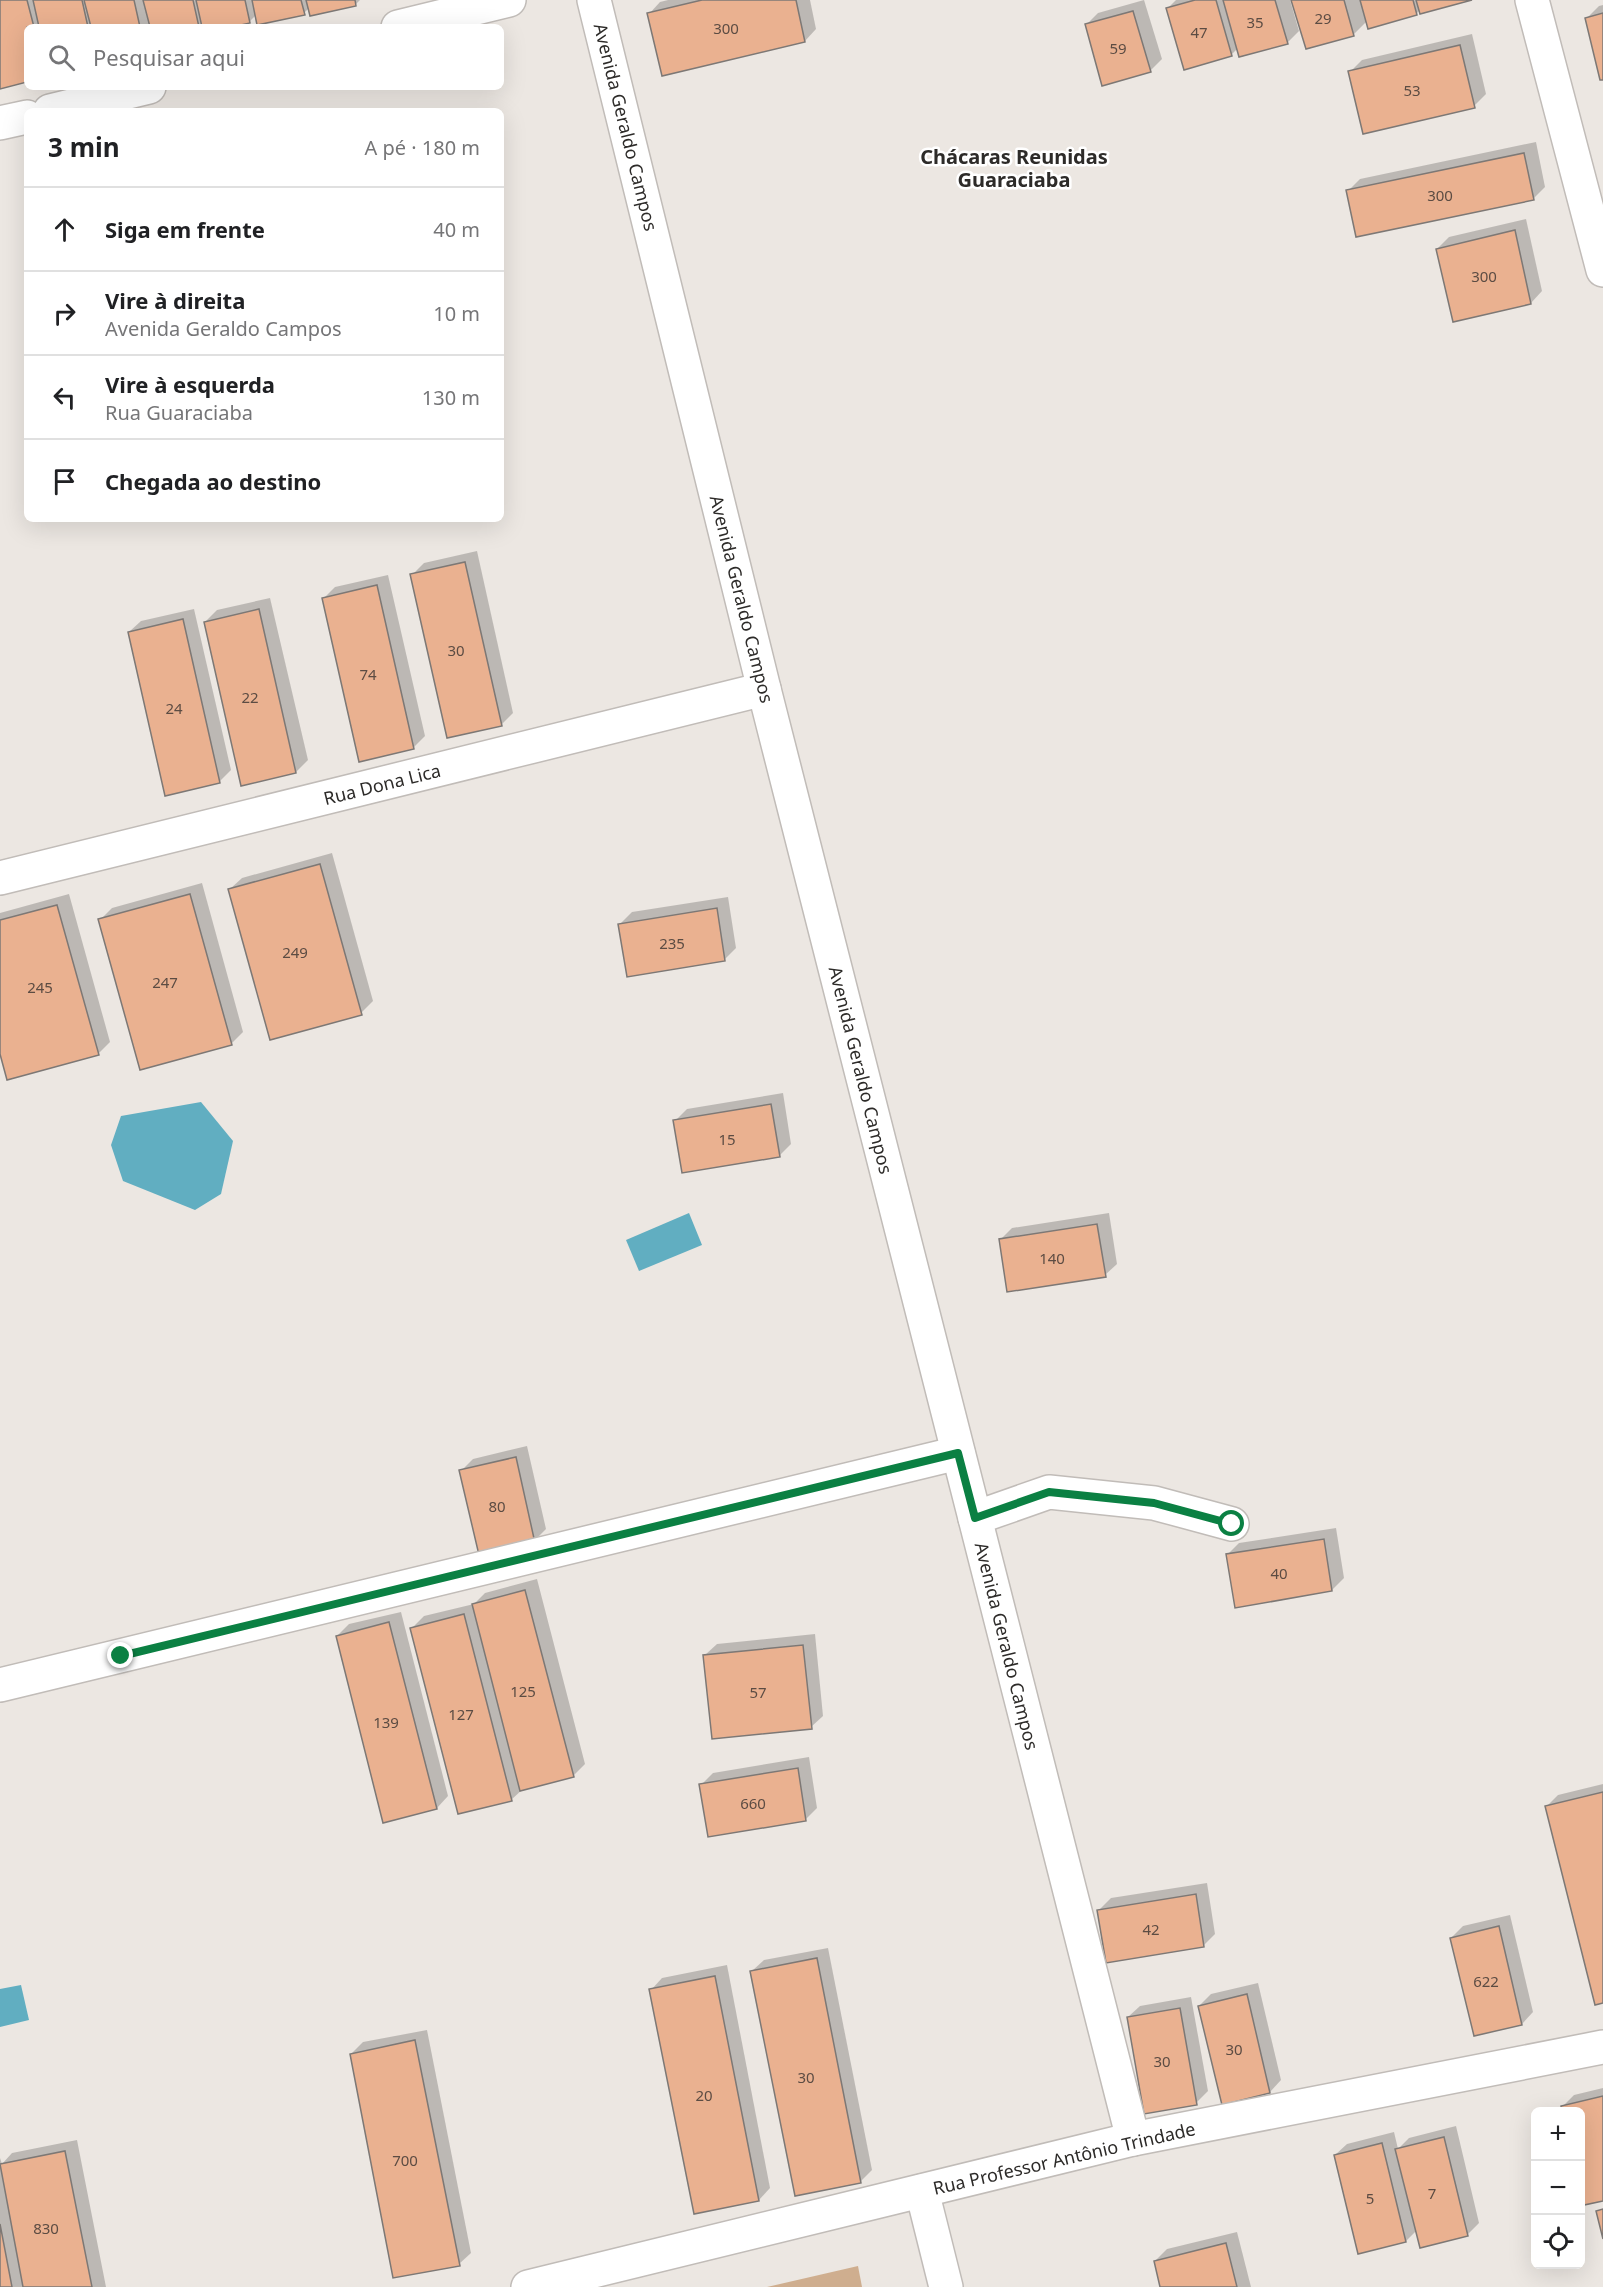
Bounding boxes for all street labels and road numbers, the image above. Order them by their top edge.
street label: Avenida Geraldo Campos [589,21,663,233]
street label: Avenida Geraldo Campos [705,493,779,705]
street label: Rua Dona Lica [321,758,443,810]
street label: Avenida Geraldo Campos [824,964,898,1176]
street label: Avenida Geraldo Campos [970,1540,1044,1752]
street label: Rua Professor Antônio Trindade [930,2116,1198,2200]

